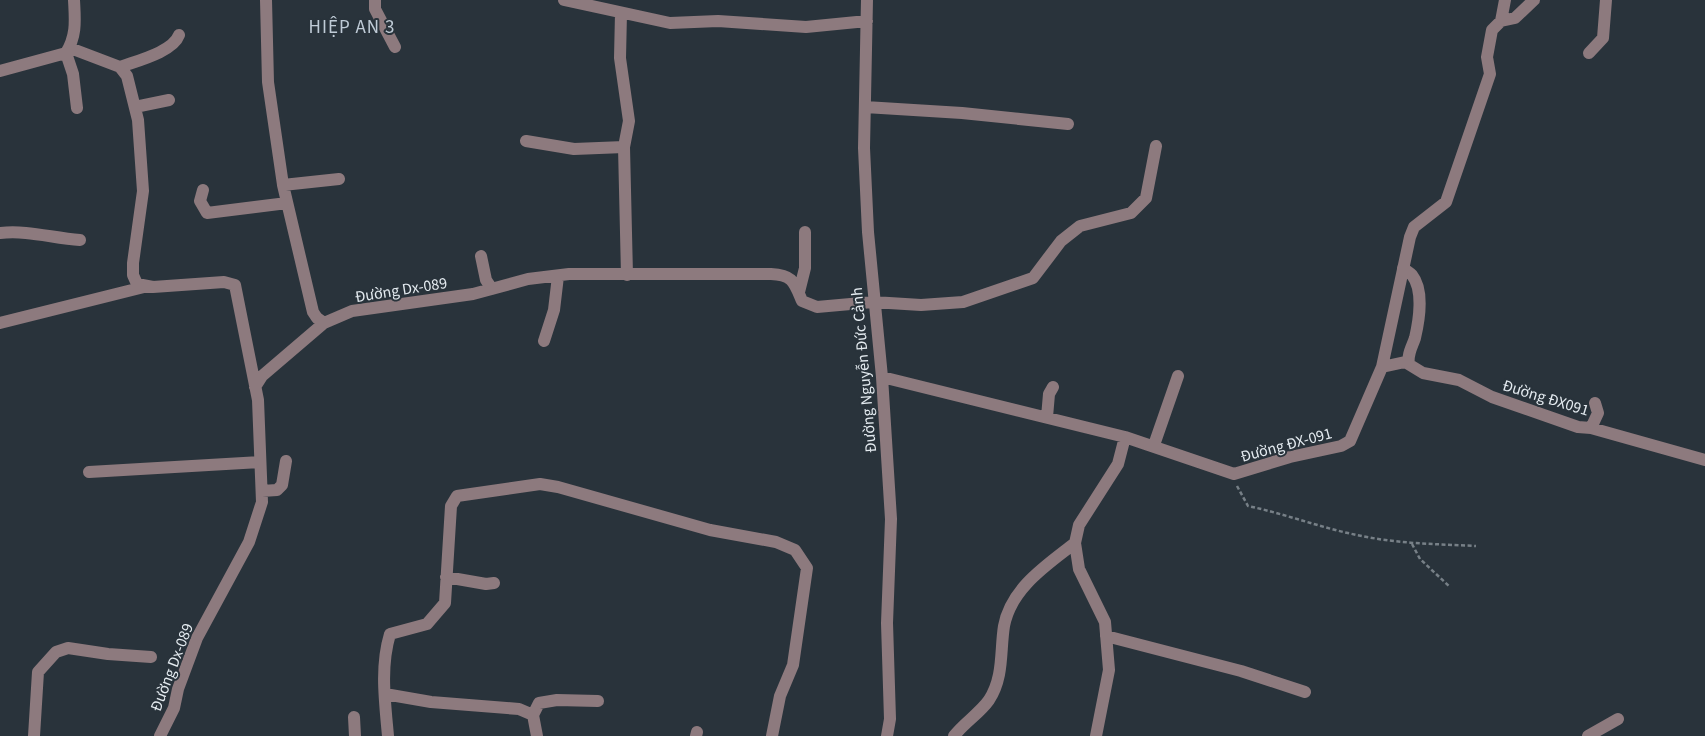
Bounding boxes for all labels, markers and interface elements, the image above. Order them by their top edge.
district label: HIỆP AN 3 [309,14,395,41]
street label: Đường Dx-089 [354,272,449,308]
street label: Đường Nguyễn Đức Cảnh [846,286,882,454]
street label: Đường ĐX091 [1500,374,1592,422]
street label: Đường ĐX-091 [1238,422,1335,468]
street label: Đường Dx-089 [145,620,199,715]

